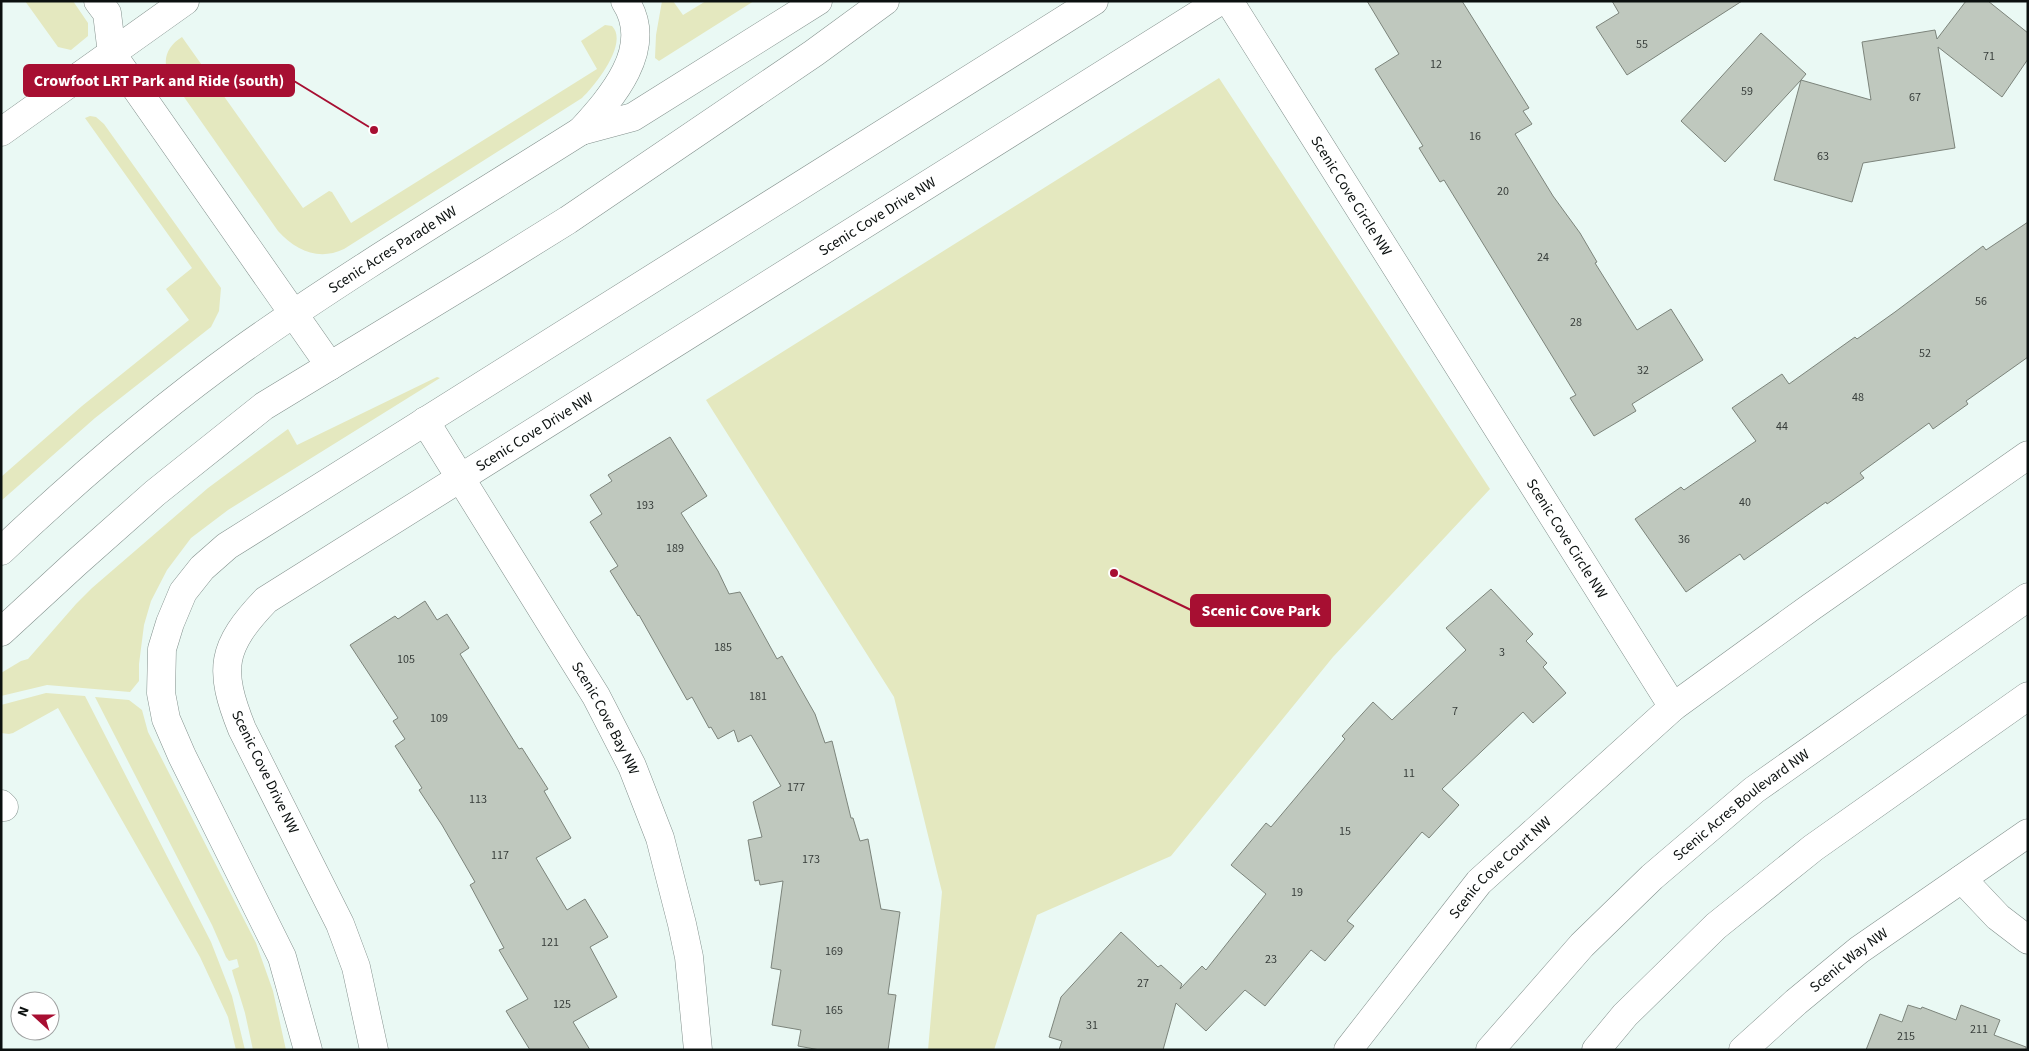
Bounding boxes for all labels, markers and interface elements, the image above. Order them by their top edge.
house number: 55 [1636,36,1648,53]
house number: 71 [1983,48,1995,65]
house number: 12 [1430,56,1442,73]
callout: Crowfoot LRT Park and Ride (south) [24,65,294,96]
text: Crowfoot LRT Park and Ride (south) [34,70,284,92]
house number: 59 [1741,83,1753,100]
house number: 67 [1909,89,1921,106]
house number: 16 [1469,128,1481,145]
street label: Scenic Cove Circle NW [1306,132,1397,260]
house number: 63 [1817,148,1829,165]
street label: Scenic Cove Drive NW [814,171,940,261]
house number: 20 [1497,183,1509,200]
street label: Scenic Acres Parade NW [324,201,461,298]
house number: 24 [1537,249,1549,266]
house number: 56 [1975,293,1987,310]
house number: 28 [1570,314,1582,331]
house number: 52 [1919,345,1931,362]
house number: 32 [1637,362,1649,379]
street label: Scenic Cove Drive NW [471,387,597,476]
house number: 48 [1852,389,1864,406]
house number: 44 [1776,418,1788,435]
street label: Scenic Cove Circle NW [1521,475,1613,603]
house number: 40 [1739,494,1751,511]
house number: 193 [636,497,654,514]
house number: 36 [1678,531,1690,548]
house number: 189 [666,540,684,557]
callout: Scenic Cove Park [1191,595,1330,626]
text: Scenic Cove Park [1202,600,1321,622]
house number: 185 [714,639,732,656]
house number: 3 [1499,644,1505,661]
house number: 105 [397,651,415,668]
street label: Scenic Cove Bay NW [567,658,645,778]
house number: 181 [749,688,767,705]
house number: 7 [1452,703,1458,720]
street label: Scenic Cove Drive NW [226,707,304,837]
house number: 109 [430,710,448,727]
street label: Scenic Acres Boulevard NW [1668,744,1814,865]
house number: 11 [1403,765,1415,782]
house number: 177 [787,779,805,796]
house number: 113 [469,791,487,808]
street label: Scenic Cove Court NW [1444,811,1556,923]
house number: 15 [1339,823,1351,840]
house number: 117 [491,847,509,864]
house number: 173 [802,851,820,868]
house number: 19 [1291,884,1303,901]
street label: Scenic Way NW [1805,922,1892,997]
house number: 121 [541,934,559,951]
house number: 169 [825,943,843,960]
house number: 23 [1265,951,1277,968]
house number: 27 [1137,975,1149,992]
north arrow [10,991,60,1041]
house number: 125 [553,996,571,1013]
house number: 165 [825,1002,843,1019]
text: N [13,1004,35,1020]
house number: 31 [1086,1017,1098,1034]
house number: 211 [1970,1021,1988,1038]
house number: 215 [1897,1028,1915,1045]

